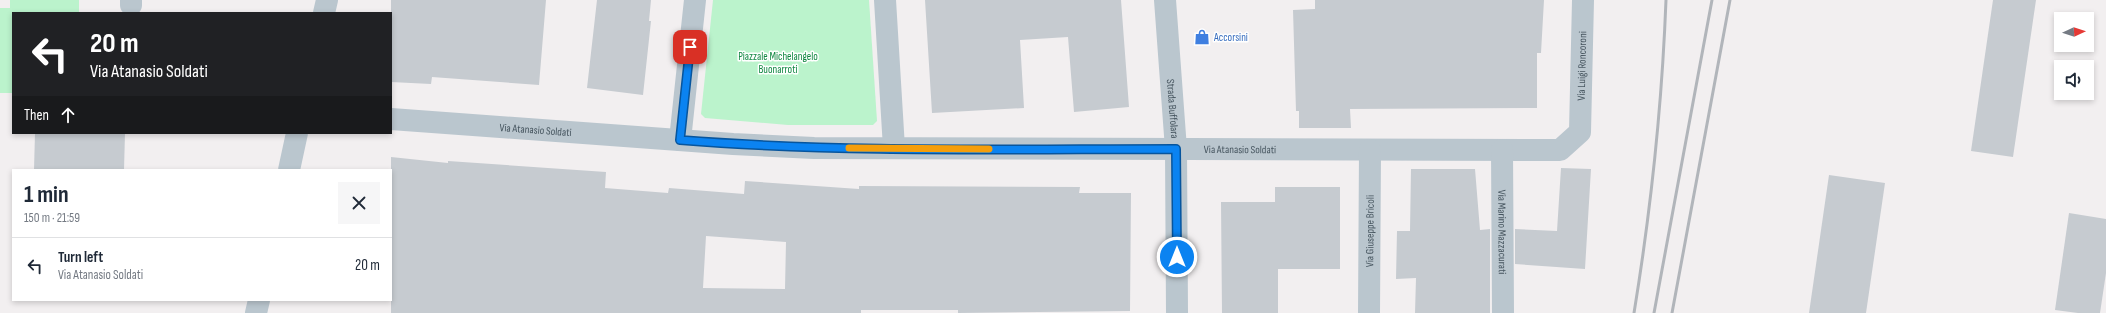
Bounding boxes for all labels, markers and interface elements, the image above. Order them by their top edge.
north arrow [2054,12,2094,52]
map controls [2054,12,2094,100]
text: 20 m [90,27,139,60]
icon: left [24,28,76,80]
shop icon: Accorsini [1193,28,1211,46]
pin [673,30,707,64]
place label: Accorsini [1213,31,1248,44]
street label: Via Luigi Roncoroni [1575,31,1589,101]
icon: arrive [679,36,701,58]
park label: Piazzale Michelangelo Buonarroti [738,50,818,76]
button: sound [2054,60,2094,100]
text: Via Atanasio Soldati [90,61,208,82]
street label: Strada Buffolara [1164,79,1181,139]
icon: ahead [57,104,79,126]
text: Then [24,106,49,125]
street label: Via Atanasio Soldati [499,121,572,139]
street label: Via Atanasio Soldati [1204,143,1276,156]
text: 1 min [24,180,69,209]
button: close [338,182,380,224]
street label: Via Marino Mazzacurati [1495,190,1509,274]
street label: Via Giuseppe Bricoli [1363,195,1377,267]
text: 150 m · 21:59 [24,210,80,226]
position arrow [1156,236,1198,278]
text: Turn left [58,248,103,267]
icon: left [24,255,46,277]
text: 20 m [355,256,380,275]
text: Via Atanasio Soldati [58,267,143,283]

